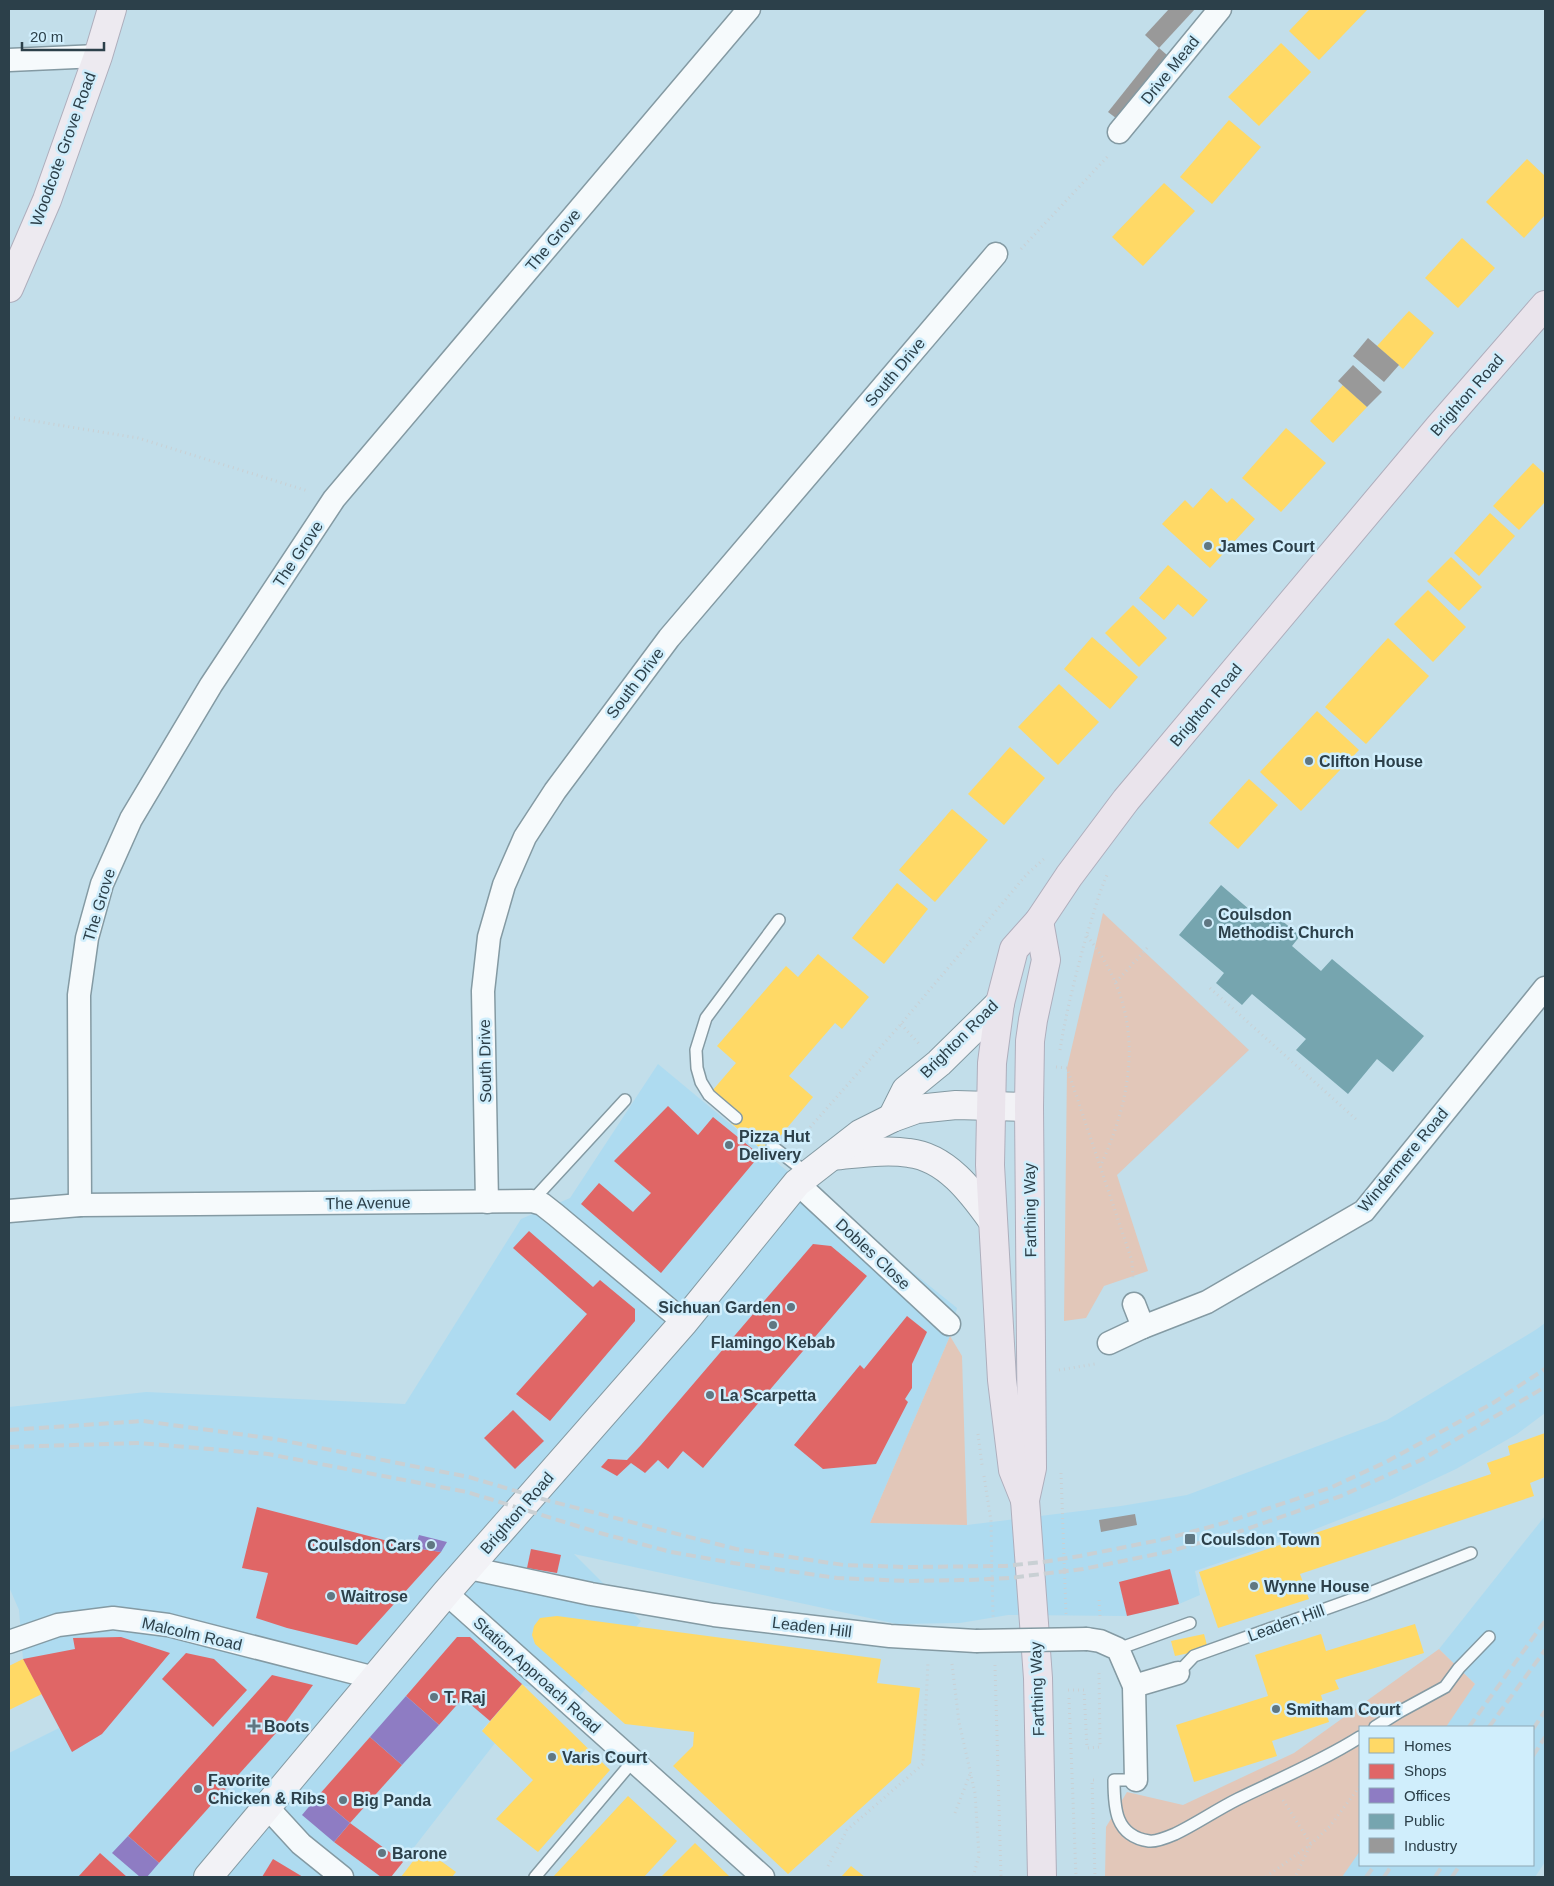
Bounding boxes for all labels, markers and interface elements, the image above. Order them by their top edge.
scale bar [22,20,105,52]
text: 20 m [30,28,63,45]
street label: Drive Mead [1138,33,1202,107]
street label: Woodcote Grove Road [27,70,99,228]
street label: The Grove [522,206,584,274]
street label: South Drive [862,334,928,409]
street label: Brighton Road [1427,351,1507,439]
street label: The Grove [270,518,326,590]
place label: James Court [1218,538,1316,555]
marker: James Court [1202,540,1214,552]
street label: South Drive [603,644,667,721]
street label: Brighton Road [1167,660,1245,750]
place label: Clifton House [1319,753,1423,770]
marker: Clifton House [1303,755,1315,767]
street label: The Grove [80,866,118,944]
place label: Coulsdon Methodist Church [1218,906,1354,941]
marker: Coulsdon Methodist Church [1202,917,1214,929]
street label: Brighton Road [917,997,1001,1081]
street label: South Drive [476,1019,494,1103]
street label: Windermere Road [1355,1105,1451,1215]
place label: Pizza Hut Delivery [739,1128,811,1163]
marker: Pizza Hut Delivery [723,1139,735,1151]
street label: Farthing Way [1021,1163,1039,1257]
street label: The Avenue [325,1194,411,1212]
street label: Dobles Close [832,1215,914,1293]
place label: Sichuan Garden [658,1299,781,1316]
marker: Sichuan Garden [785,1301,797,1313]
marker: Flamingo Kebab [767,1319,779,1331]
place label: Flamingo Kebab [711,1334,835,1351]
place label: La Scarpetta [720,1387,816,1404]
marker: La Scarpetta [704,1389,716,1401]
street label: Brighton Road [477,1469,557,1557]
place label: Coulsdon Town [1201,1531,1320,1548]
marker: Coulsdon Town [1183,1532,1197,1546]
place label: Coulsdon Cars [307,1537,421,1554]
marker: Coulsdon Cars [425,1539,437,1551]
place label: Wynne House [1264,1578,1370,1595]
marker: Wynne House [1248,1580,1260,1592]
place label: Waitrose [341,1588,408,1605]
marker: Waitrose [325,1590,337,1602]
street label: Leaden Hill [1245,1601,1327,1645]
street label: Malcolm Road [140,1614,244,1654]
street label: Station Approach Road [470,1614,604,1736]
street label: Leaden Hill [771,1614,853,1640]
street label: Farthing Way [1027,1641,1047,1737]
place label: T. Raj [444,1689,486,1706]
marker: T. Raj [428,1691,440,1703]
place label: Smitham Court [1286,1701,1401,1718]
marker: Smitham Court [1270,1703,1282,1715]
place label: Boots [264,1718,309,1735]
marker: Boots [248,1720,260,1732]
legend [1359,1726,1534,1866]
text: Homes [1404,1737,1452,1754]
place label: Varis Court [562,1749,648,1766]
marker: Varis Court [546,1751,558,1763]
text: Shops [1404,1762,1447,1779]
place label: Favorite Chicken & Ribs [208,1772,325,1807]
marker: Favorite Chicken & Ribs [192,1783,204,1795]
text: Offices [1404,1787,1450,1804]
place label: Big Panda [353,1792,431,1809]
marker: Big Panda [337,1794,349,1806]
text: Public [1404,1812,1445,1829]
text: Industry [1404,1837,1458,1854]
place label: Barone [392,1845,447,1862]
marker: Barone [376,1847,388,1859]

